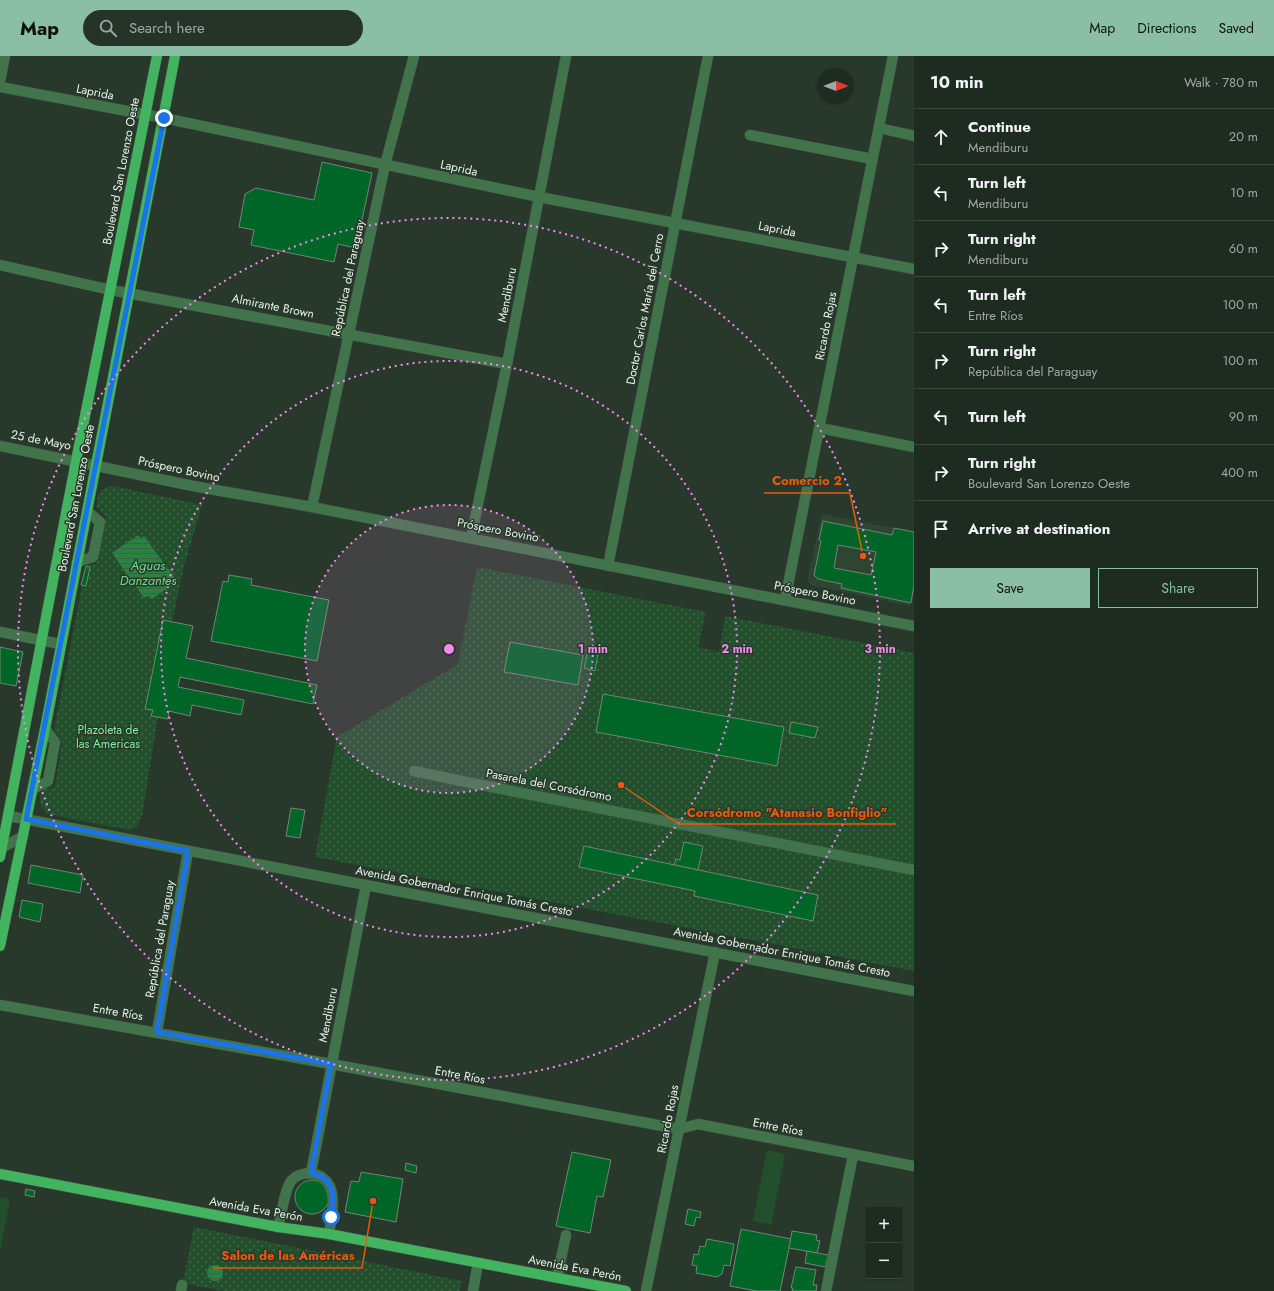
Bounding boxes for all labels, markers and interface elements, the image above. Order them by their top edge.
search box [83,10,363,46]
text: Map [20,15,59,42]
icon: search [97,17,119,39]
text: Search here [129,17,205,39]
text: Map [1089,18,1115,38]
text: Directions [1137,18,1197,38]
text: Saved [1219,18,1254,38]
north arrow [818,68,854,104]
text: 10 min [930,70,983,94]
text: Walk · 780 m [1184,73,1258,92]
street label: Laprida [75,80,116,104]
street label: Boulevard San Lorenzo Oeste [98,96,144,246]
route end [155,109,173,127]
text: Continue [968,116,1031,138]
icon: ahead [930,126,952,148]
text: 20 m [1229,127,1258,146]
text: Mendiburu [968,138,1028,157]
street label: Laprida [439,155,480,181]
text: Turn left [968,172,1026,194]
icon: left [930,182,952,204]
text: 10 m [1230,183,1258,202]
text: Mendiburu [968,194,1028,213]
street label: República del Paraguay [327,217,369,338]
street label: Laprida [757,217,798,241]
text: Turn right [968,228,1036,250]
street label: Doctor Carlos María del Cerro [621,231,669,386]
icon: right [930,238,952,260]
text: 60 m [1229,239,1258,258]
text: Mendiburu [968,250,1028,269]
street label: Mendiburu [493,266,521,324]
text: Turn left [968,284,1026,306]
street label: Almirante Brown [230,289,316,323]
street label: Ricardo Rojas [811,290,841,362]
icon: left [930,294,952,316]
text: 100 m [1223,295,1258,314]
text: Entre Ríos [968,306,1023,325]
text: Turn right [968,340,1036,362]
icon: right [930,350,952,372]
text: 100 m [1223,351,1258,370]
text: República del Paraguay [968,362,1097,381]
icon: left [930,406,952,428]
text: Turn left [968,406,1026,428]
text: 90 m [1229,407,1258,426]
street label: Boulevard San Lorenzo Oeste [53,423,99,573]
street label: 25 de Mayo [9,425,73,455]
street label: Próspero Bovino [136,452,222,487]
text: Turn right [968,452,1036,474]
icon: right [930,462,952,484]
text: 400 m [1221,463,1258,482]
callout: Comercio 2 [764,468,850,493]
text: Comercio 2 [772,471,842,490]
text: Boulevard San Lorenzo Oeste [968,474,1130,493]
street label: Próspero Bovino [455,513,541,547]
icon: arrive [930,518,952,540]
text: Arrive at destination [968,518,1110,540]
water label: Aguas Danzantes [120,556,177,590]
button: Save [930,568,1090,608]
button: Share [1098,568,1258,608]
street label: Próspero Bovino [772,576,858,610]
text: 1 min [578,640,608,658]
text: 2 min [721,640,753,658]
text: 3 min [864,640,896,658]
centre of rings [442,642,456,656]
park label: Plazoleta de las Americas [76,721,140,753]
street label: Pasarela del Corsódromo [485,764,614,806]
callout: Corsódromo "Atanasio Bonfiglio" [679,799,896,824]
text: Corsódromo "Atanasio Bonfiglio" [687,803,888,822]
street label: Avenida Gobernador Enrique Tomás Cresto [354,861,574,921]
street label: República del Paraguay [141,878,179,999]
street label: Avenida Gobernador Enrique Tomás Cresto [672,922,892,982]
street label: Mendiburu [314,986,342,1044]
street label: Entre Ríos [91,999,145,1025]
street label: Entre Ríos [433,1061,487,1089]
street label: Ricardo Rojas [653,1083,683,1155]
street label: Entre Ríos [751,1113,805,1141]
street label: Avenida Eva Perón [208,1192,304,1226]
map controls [866,1207,902,1279]
button: + [866,1207,902,1243]
route start [322,1208,340,1226]
callout: Salon de las Américas [213,1243,362,1268]
button: − [866,1243,902,1279]
text: Salon de las Américas [221,1246,355,1265]
street label: Avenida Eva Perón [527,1250,623,1286]

